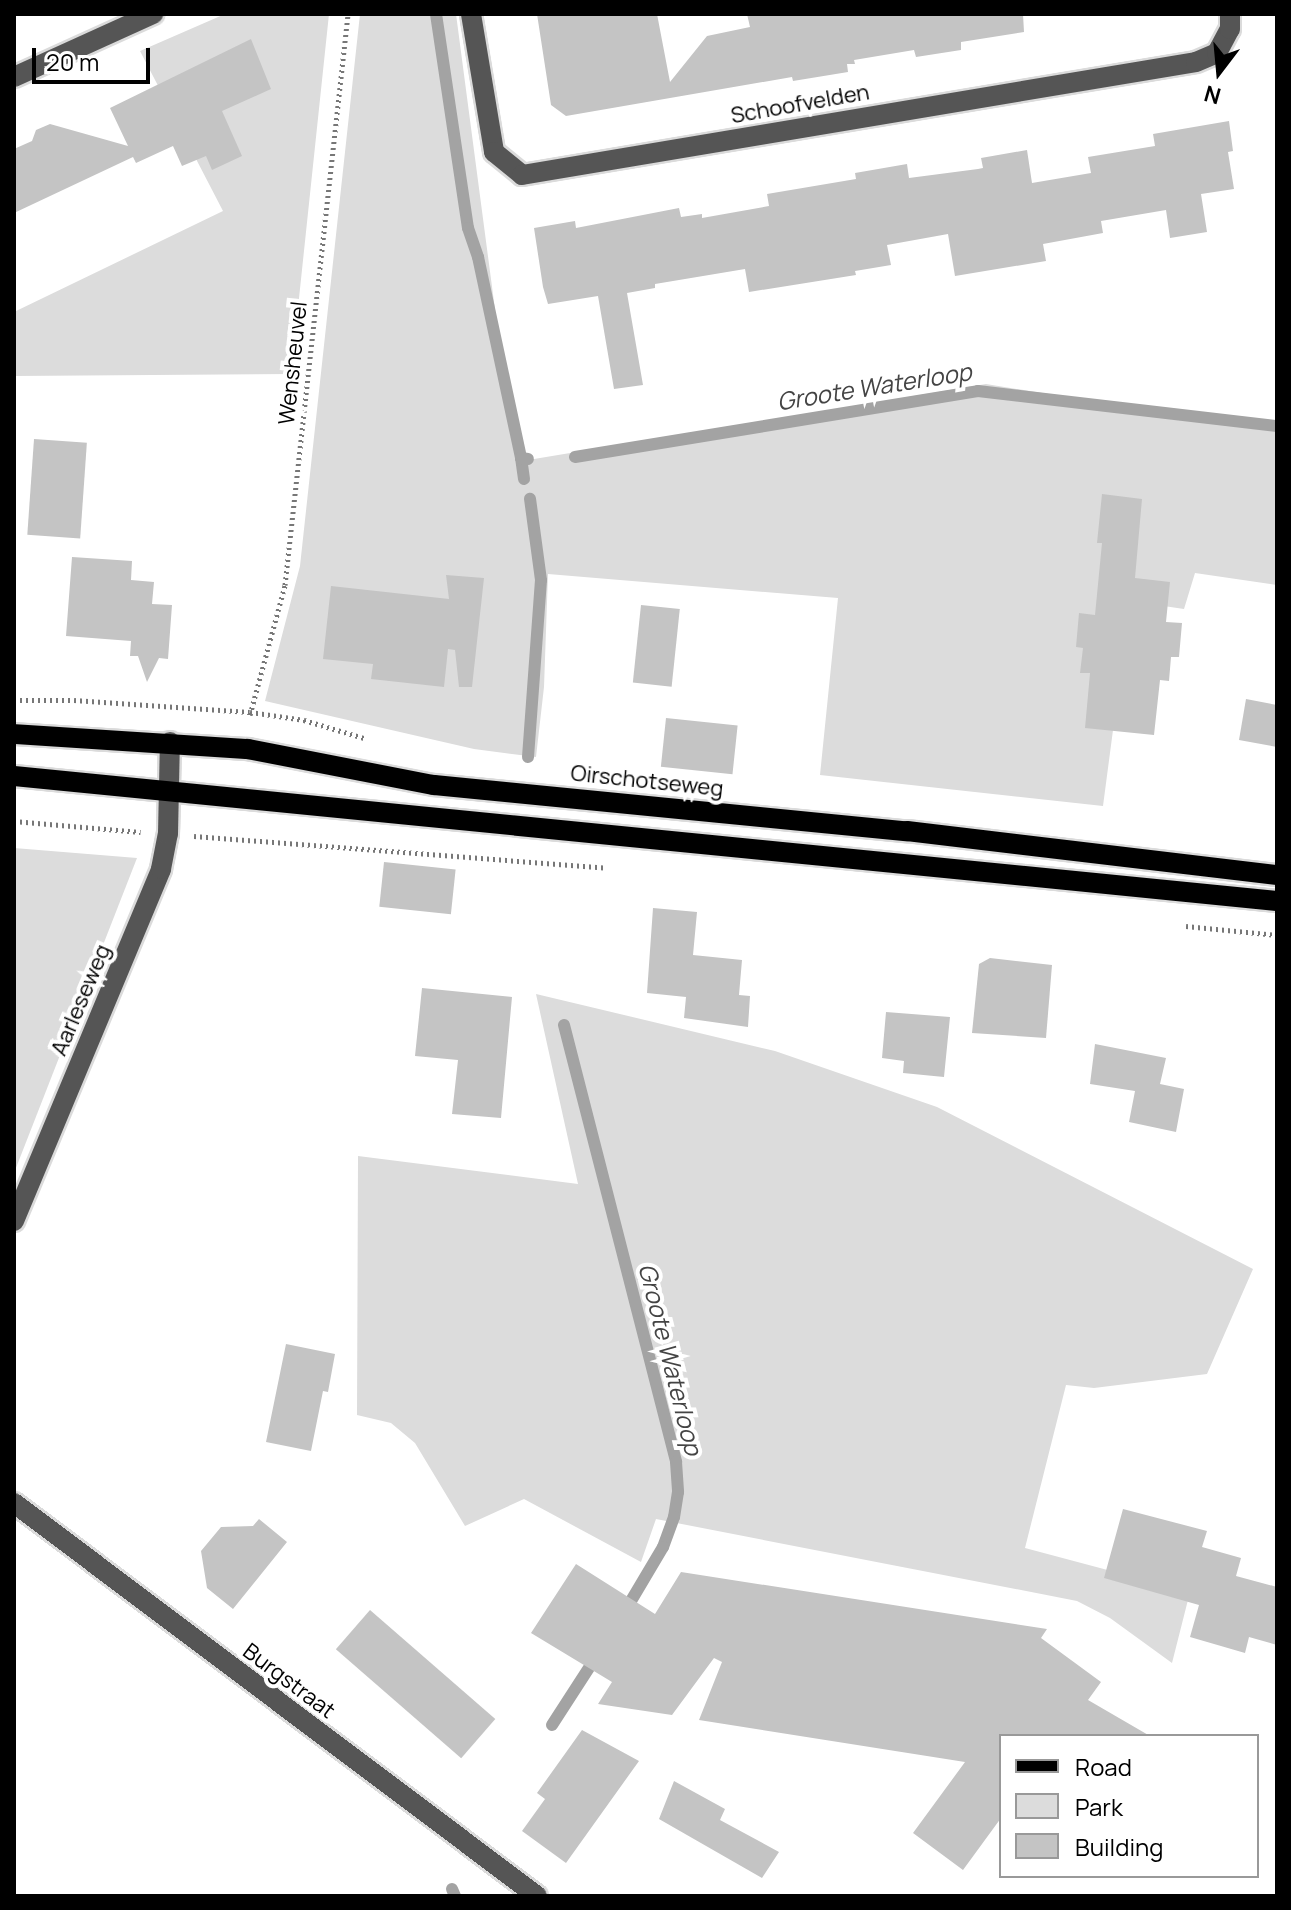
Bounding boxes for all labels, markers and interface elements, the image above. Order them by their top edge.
scale bar [36,32,154,82]
north arrow [1179,32,1259,112]
text: 20 m [46,45,99,78]
text: N [1201,78,1224,112]
street label: Schoofvelden [729,79,871,129]
street label: Wensheuvel [273,300,313,426]
water label: Groote Waterloop [775,356,973,416]
street label: Oirschotseweg [569,760,725,802]
street label: Aarleseweg [46,940,116,1060]
water label: Groote Waterloop [633,1260,709,1458]
street label: Burgstraat [238,1638,340,1724]
legend [999,1734,1259,1878]
text: Road [1075,1750,1132,1783]
text: Park [1075,1790,1123,1823]
text: Building [1075,1830,1163,1863]

